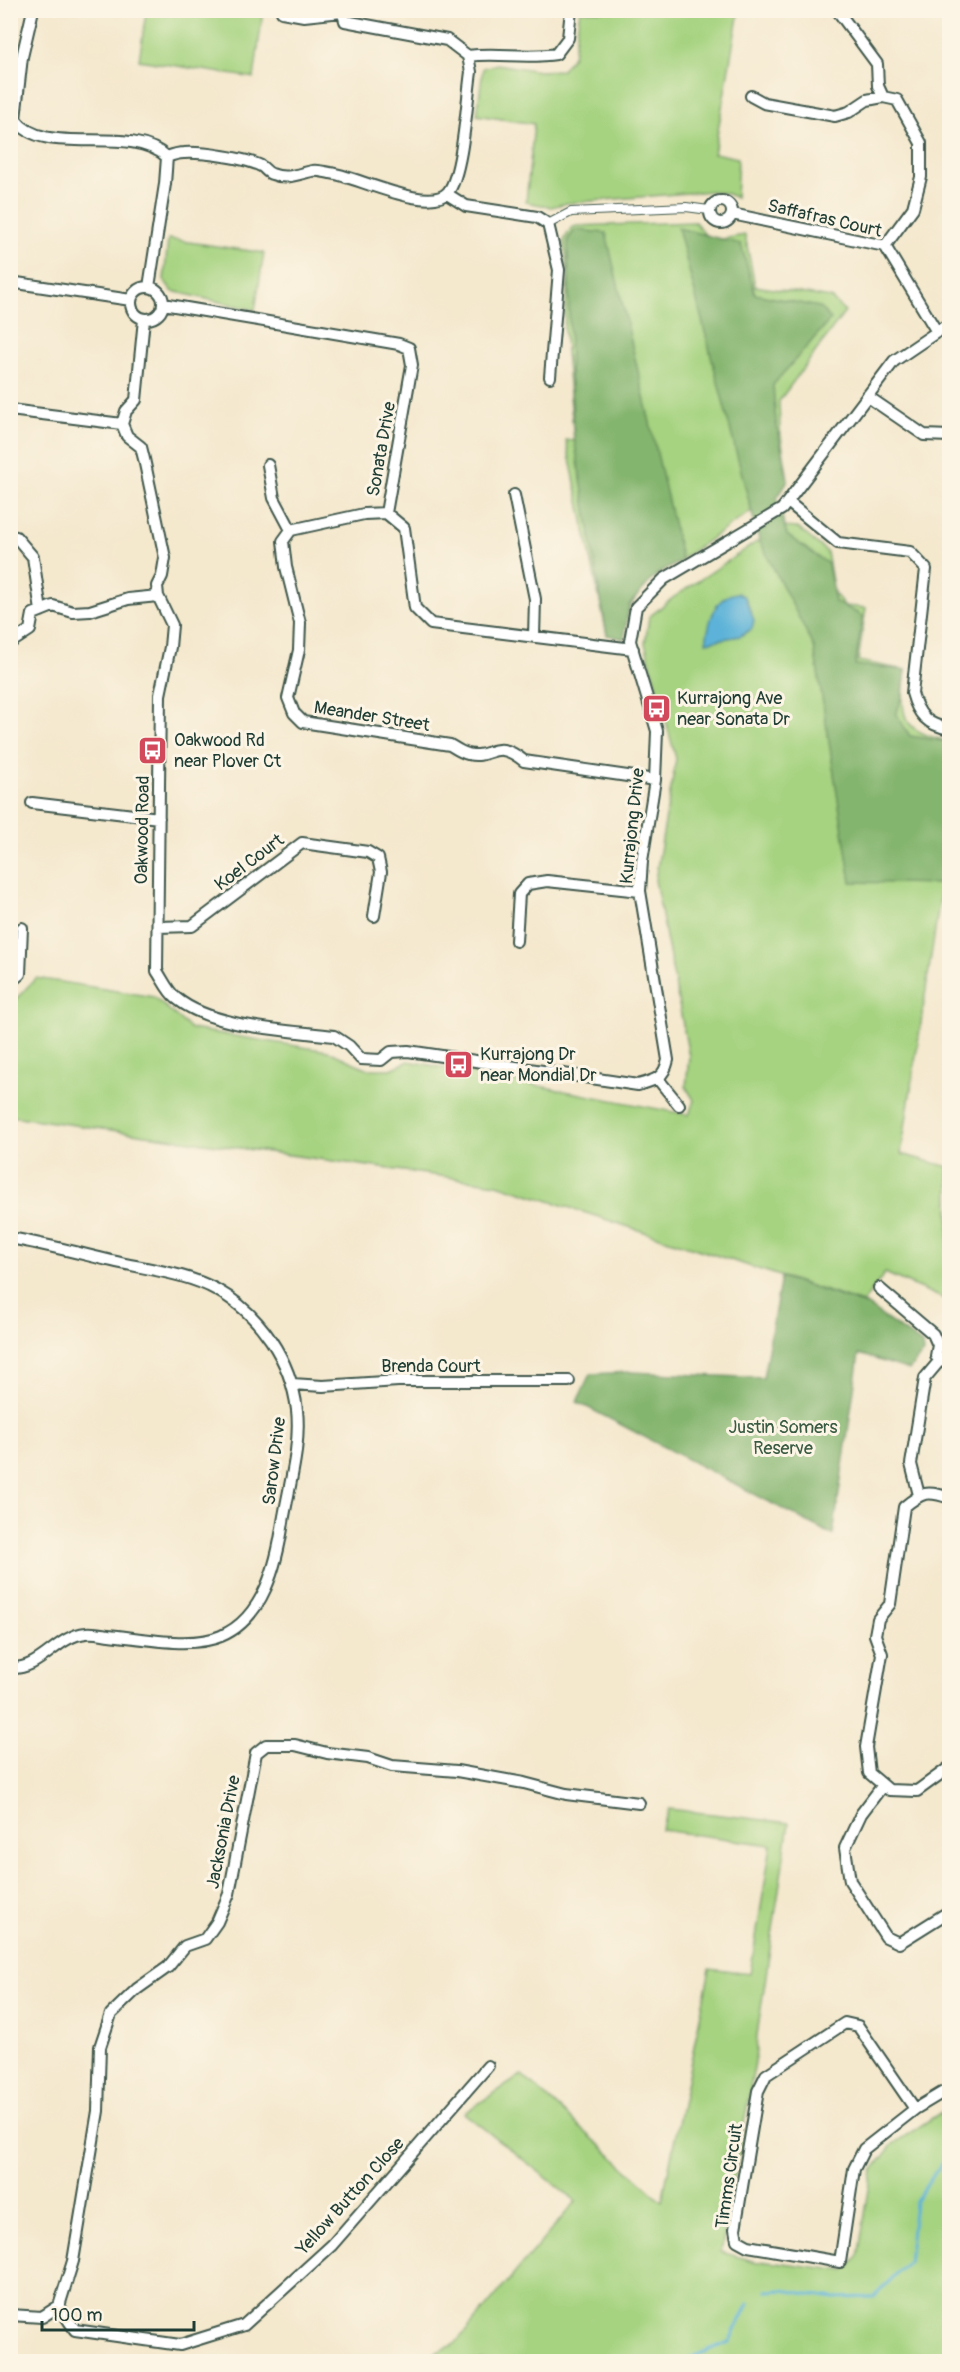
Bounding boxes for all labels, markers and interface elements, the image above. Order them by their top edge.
street label: Saffafras Court [766,194,885,243]
street label: Sonata Drive [362,400,401,498]
place label: Kurrajong Ave near Sonata Dr [677,687,791,731]
bus stop icon: Kurrajong Ave near Sonata Dr [640,692,672,724]
street label: Meander Street [312,696,432,737]
place label: Oakwood Rd near Plover Ct [174,729,282,773]
bus stop icon: Oakwood Rd near Plover Ct [137,734,169,766]
street label: Kurrajong Drive [615,767,650,885]
street label: Oakwood Road [130,775,155,885]
street label: Koel Court [210,828,289,896]
place label: Kurrajong Dr near Mondial Dr [480,1043,597,1087]
bus stop icon: Kurrajong Dr near Mondial Dr [443,1048,475,1080]
street label: Brenda Court [381,1355,482,1378]
street label: Sarow Drive [258,1415,291,1507]
park label: Justin Somers Reserve [728,1416,838,1460]
street label: Jacksonia Drive [201,1773,246,1891]
street label: Timms Circuit [711,2121,748,2230]
street label: Yellow Button Close [291,2133,409,2261]
scale bar [42,2294,194,2332]
text: 100 m [51,2304,103,2327]

